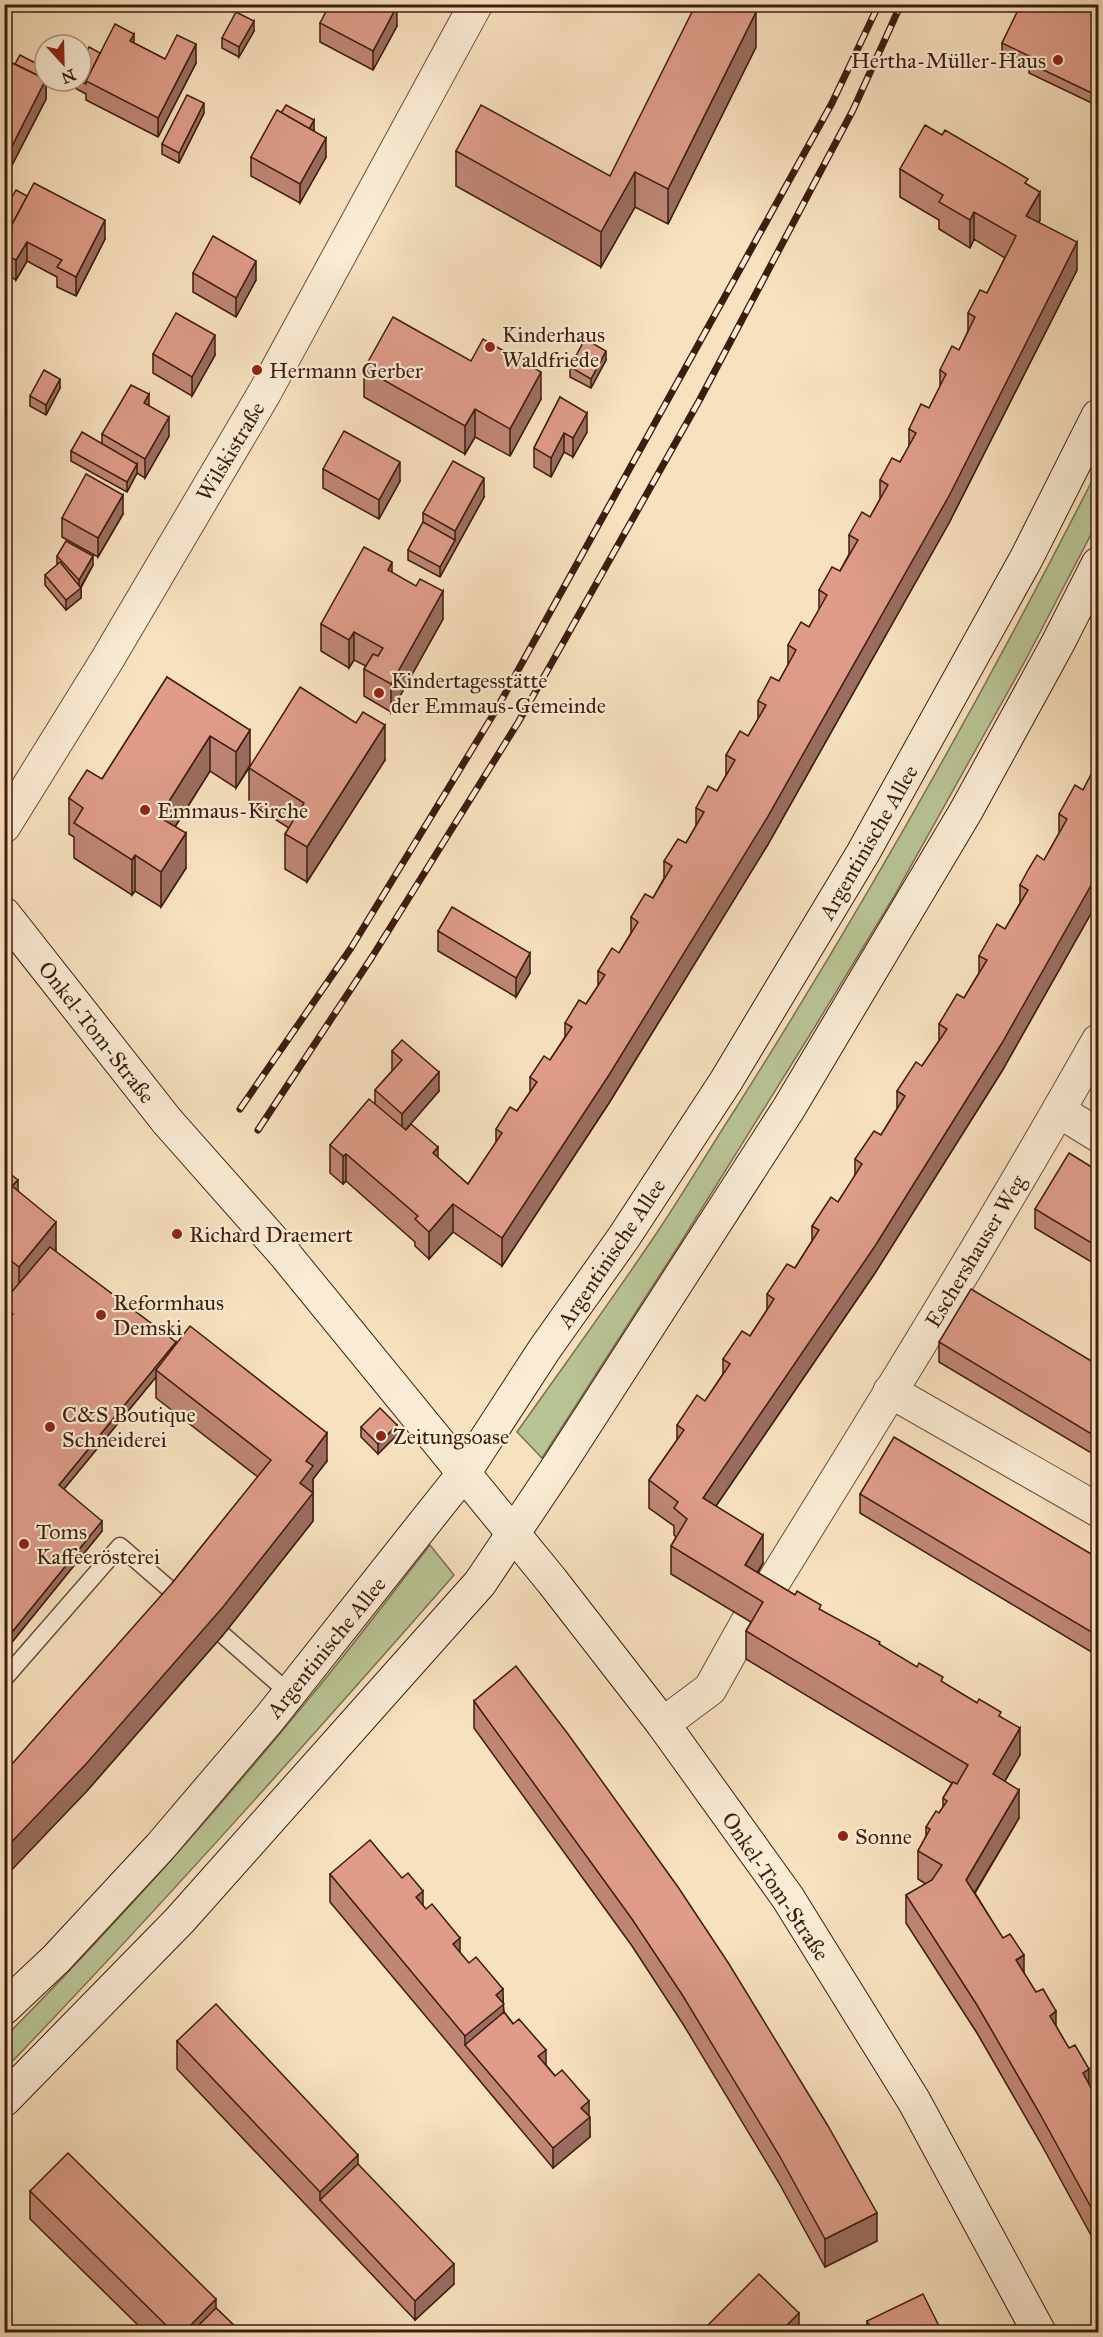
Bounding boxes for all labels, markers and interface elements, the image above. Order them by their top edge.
north arrow [33,33,93,93]
place label: Hertha-Müller-Haus [851,47,1046,74]
marker: Hertha-Müller-Haus [1051,53,1065,67]
text: N [58,65,78,88]
place label: Kinderhaus Waldfriede [502,321,605,373]
marker: Kinderhaus Waldfriede [483,340,497,354]
place label: Hermann Gerber [269,357,424,384]
marker: Hermann Gerber [250,363,264,377]
street label: Wilskistraße [190,397,271,506]
place label: Kindertagesstätte der Emmaus-Gemeinde [391,667,606,719]
marker: Kindertagesstätte der Emmaus-Gemeinde [372,686,386,700]
street label: Argentinische Allee [813,760,924,925]
place label: Emmaus-Kirche [157,797,308,824]
marker: Emmaus-Kirche [138,803,152,817]
street label: Onkel-Tom-Straße [33,956,161,1109]
street label: Eschershauser Weg [919,1169,1032,1333]
street label: Argentinische Allee [551,1173,671,1334]
place label: Richard Draemert [189,1221,353,1248]
marker: Richard Draemert [170,1227,184,1241]
place label: Reformhaus Demski [113,1289,224,1341]
marker: Reformhaus Demski [94,1308,108,1322]
place label: C&S Boutique Schneiderei [62,1401,196,1453]
marker: C&S Boutique Schneiderei [43,1420,57,1434]
place label: Zeitungsoase [393,1423,509,1450]
marker: Zeitungsoase [374,1429,388,1443]
place label: Toms Kaffeerösterei [36,1518,160,1570]
marker: Toms Kaffeerösterei [17,1537,31,1551]
street label: Argentinische Allee [260,1571,392,1724]
street label: Onkel-Tom-Straße [716,1807,835,1966]
place label: Sonne [855,1823,912,1850]
marker: Sonne [836,1829,850,1843]

